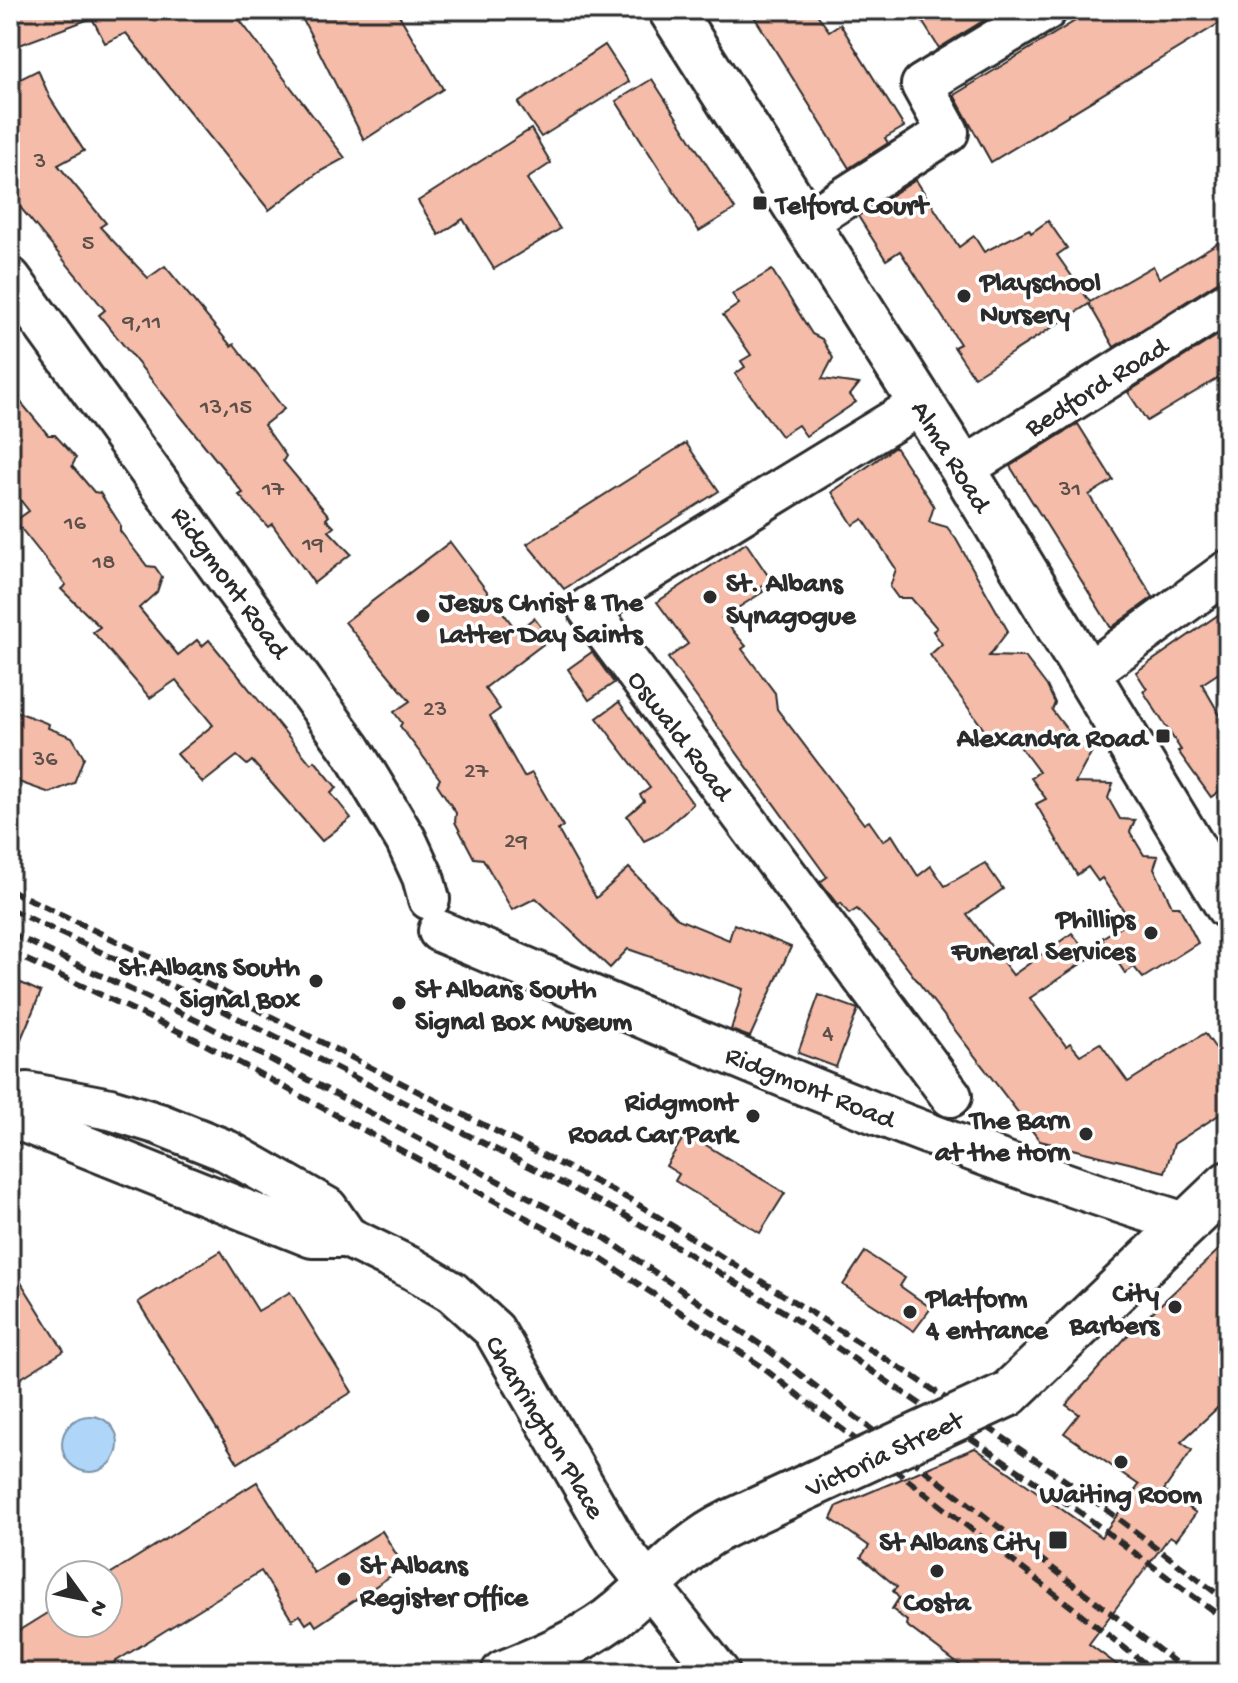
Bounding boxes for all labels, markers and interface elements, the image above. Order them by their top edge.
house number: 3 [33,148,46,177]
place label: Telford Court [774,191,930,224]
marker: Telford Court [751,194,769,212]
house number: 5 [82,230,94,259]
place label: Playschool Nursery [978,268,1101,333]
marker: Playschool Nursery [955,287,973,305]
house number: 9,11 [122,309,161,338]
street label: Bedford Road [1019,330,1177,446]
house number: 13,15 [199,394,252,423]
street label: Alma Road [902,395,998,522]
house number: 17 [261,476,285,505]
house number: 31 [1058,476,1081,505]
street label: Ridgmont Road [162,501,296,668]
house number: 16 [63,510,87,539]
house number: 19 [301,531,324,560]
house number: 18 [92,549,115,578]
place label: St. Albans Synagogue [726,569,857,634]
place label: Jesus Christ & The Latter Day Saints [438,588,645,653]
marker: St. Albans Synagogue [701,588,719,606]
marker: Jesus Christ & The Latter Day Saints [414,607,432,625]
street label: Oswald Road [619,665,740,811]
house number: 23 [423,696,447,725]
place label: Alexandra Road [956,724,1150,757]
marker: Alexandra Road [1154,727,1172,745]
house number: 36 [32,746,58,775]
house number: 27 [464,758,489,787]
house number: 29 [504,828,528,857]
place label: Phillips Funeral Services [950,905,1137,970]
marker: Phillips Funeral Services [1142,924,1160,942]
place label: St Albans South Signal Box [119,953,300,1018]
marker: St Albans South Signal Box [307,972,325,990]
place label: St Albans South Signal Box Museum [415,975,632,1040]
marker: St Albans South Signal Box Museum [390,994,408,1012]
house number: 4 [822,1020,834,1049]
street label: Ridgmont Road [720,1040,901,1139]
place label: Ridgmont Road Car Park [568,1088,741,1153]
place label: The Barn at the Horn [934,1106,1071,1171]
marker: Ridgmont Road Car Park [744,1107,762,1125]
marker: The Barn at the Horn [1077,1125,1095,1143]
place label: City Barbers [1069,1279,1161,1344]
place label: Platform 4 entrance [924,1284,1049,1349]
marker: City Barbers [1166,1298,1184,1316]
marker: Platform 4 entrance [901,1303,919,1321]
street label: Charrington Place [475,1331,611,1526]
street label: Victoria Street [800,1404,971,1507]
marker: Waiting Room [1112,1453,1130,1471]
place label: Waiting Room [1039,1480,1202,1513]
place label: St Albans City [879,1528,1040,1561]
marker: St Albans City [1047,1529,1069,1551]
place label: St Albans Register Office [359,1551,529,1616]
north arrow [44,1559,124,1639]
marker: Costa [928,1562,946,1580]
marker: St Albans Register Office [335,1570,353,1588]
place label: Costa [904,1588,972,1621]
text: N [83,1595,112,1621]

